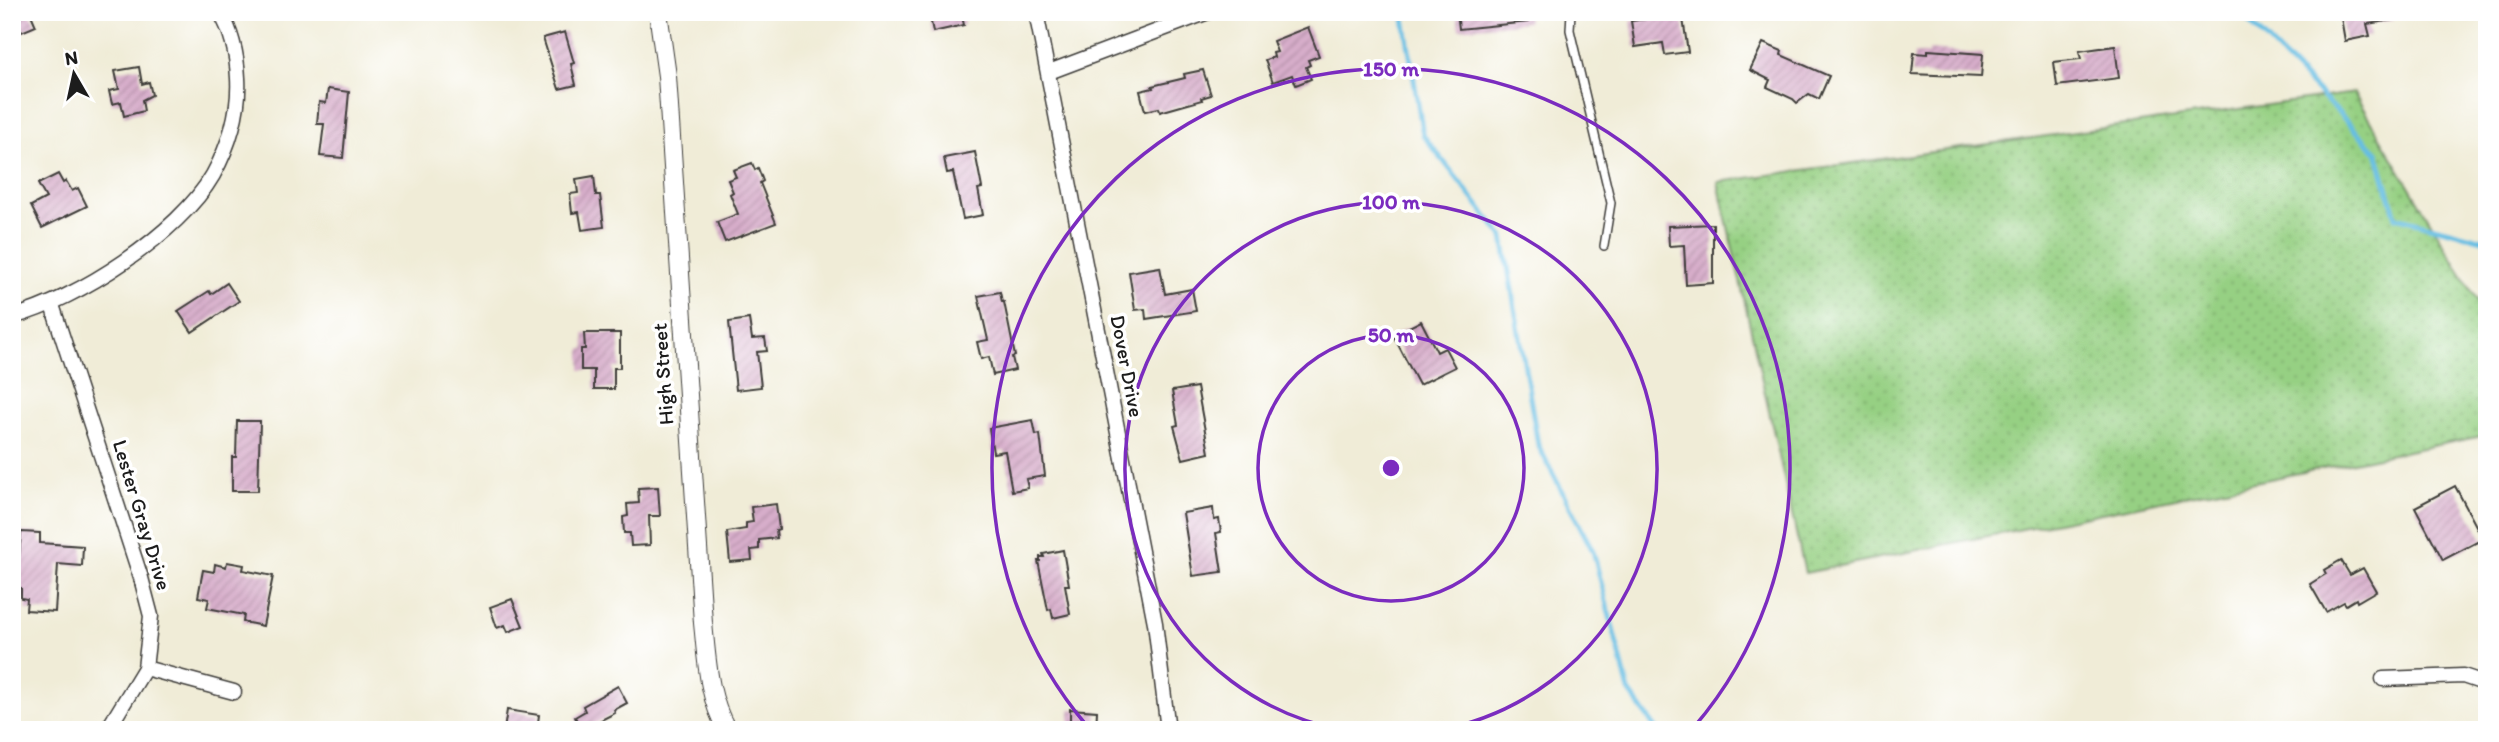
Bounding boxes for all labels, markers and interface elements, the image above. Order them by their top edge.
north arrow [38,38,108,108]
text: N [63,45,80,70]
text: 150 m [1363,56,1419,81]
text: 100 m [1362,189,1420,214]
street label: Dover Drive [1105,313,1150,419]
street label: High Street [646,322,679,426]
text: 50 m [1368,322,1415,347]
street label: Lester Gray Drive [108,437,177,593]
centre of rings [1379,456,1403,480]

